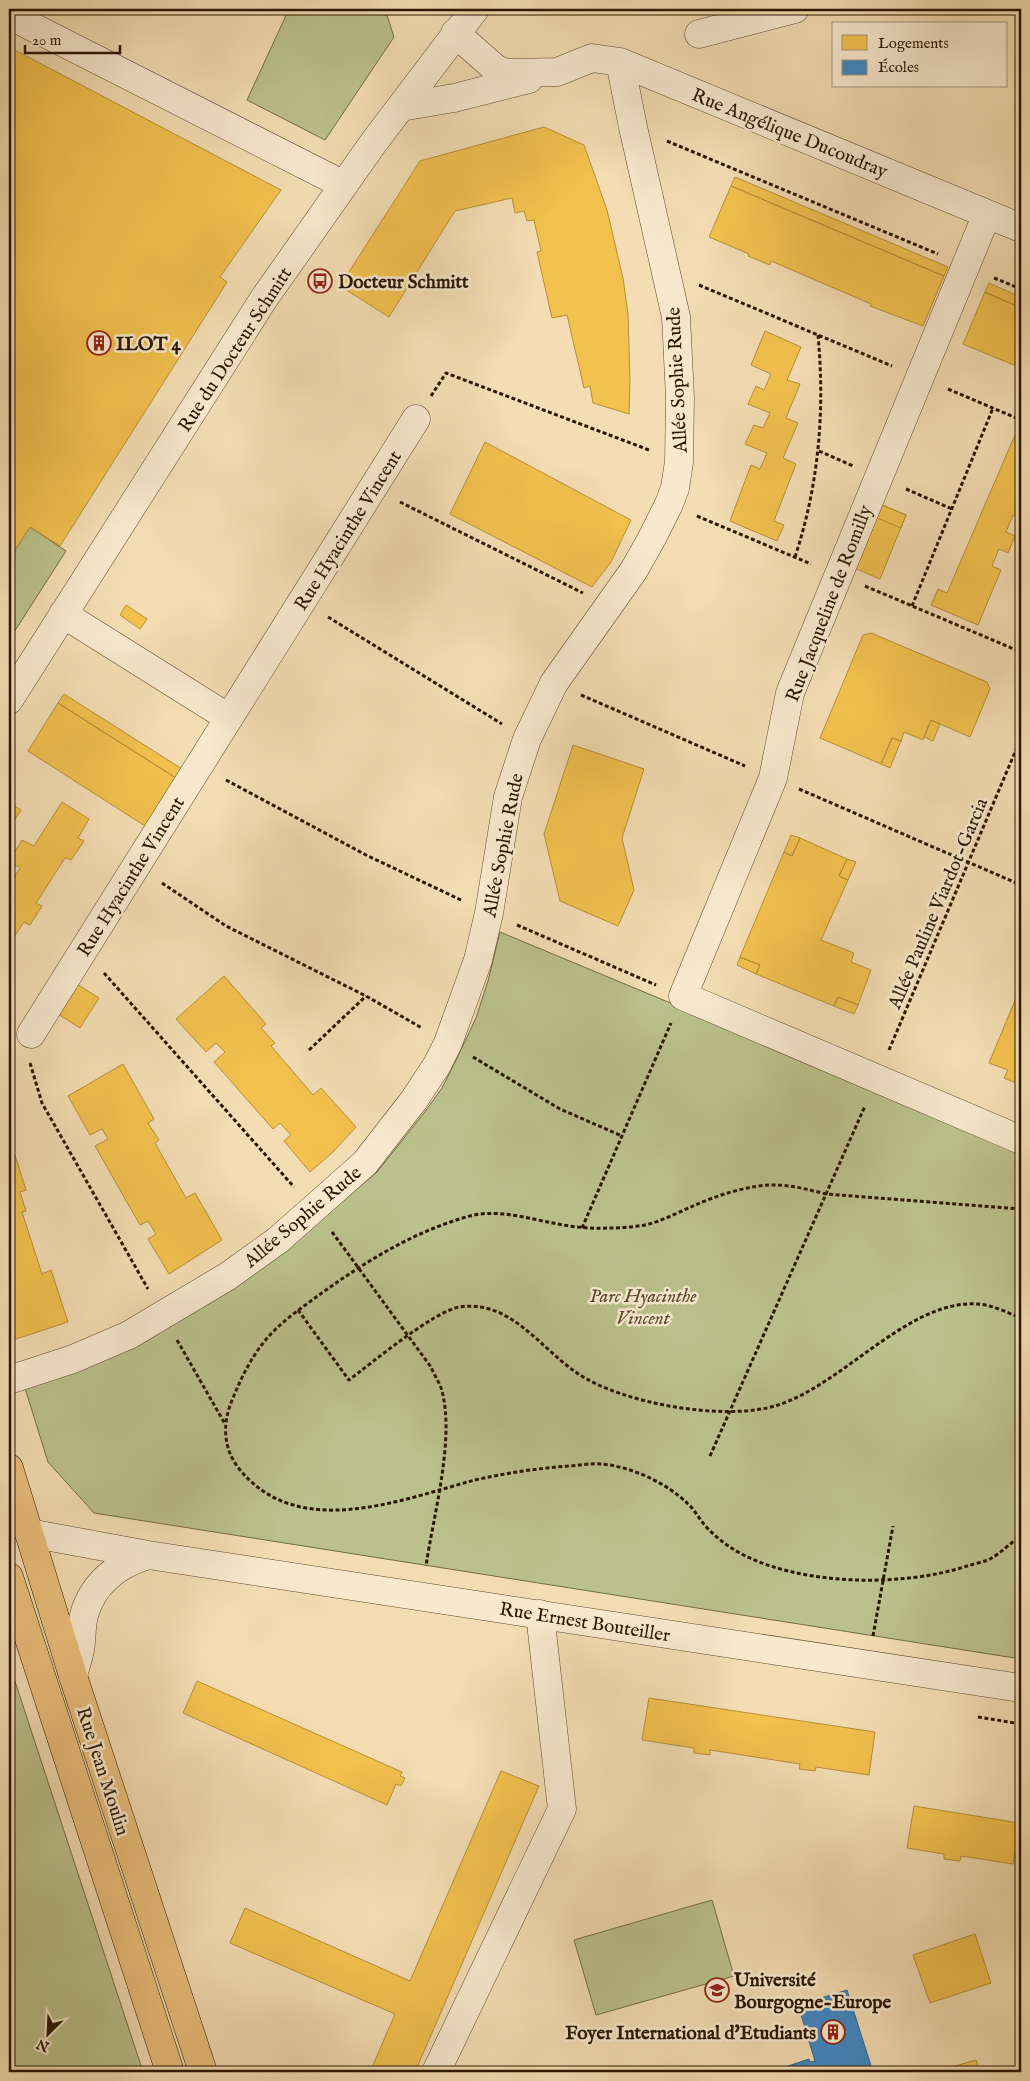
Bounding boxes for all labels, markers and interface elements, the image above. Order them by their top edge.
scale bar [25,22,120,54]
legend [832,22,1008,88]
text: 20 m [32,31,62,50]
text: Logements [878,34,949,53]
text: Écoles [878,58,919,77]
street label: Rue Angélique Ducoudray [688,84,891,184]
street label: Rue du Docteur Schmitt [173,263,298,437]
bus stop icon: Docteur Schmitt [307,268,333,294]
place label: Docteur Schmitt [338,271,469,295]
street label: Allée Sophie Rude [662,306,694,454]
building icon: ILOT 4 [86,330,112,356]
place label: ILOT 4 [116,333,181,357]
street label: Rue Hyacinthe Vincent [290,446,408,616]
street label: Rue Jacqueline de Romilly [781,501,879,706]
street label: Allée Sophie Rude [478,771,530,920]
street label: Rue Hyacinthe Vincent [73,792,191,962]
street label: Allée Pauline Viardot-Garcia [883,794,995,1014]
street label: Allée Sophie Rude [239,1161,367,1274]
park label: Parc Hyacinthe Vincent [589,1285,697,1331]
street label: Rue Ernest Bouteiller [498,1598,672,1648]
street label: Rue Jean Moulin [70,1704,134,1839]
place label: Université Bourgogne-Europe [733,1969,892,2015]
school or university icon: Université Bourgogne-Europe [704,1977,730,2003]
north arrow [22,2008,72,2058]
building icon: Foyer International d'Etudiants [820,2019,846,2045]
place label: Foyer International d'Etudiants [565,2022,816,2046]
text: N [34,2034,53,2056]

